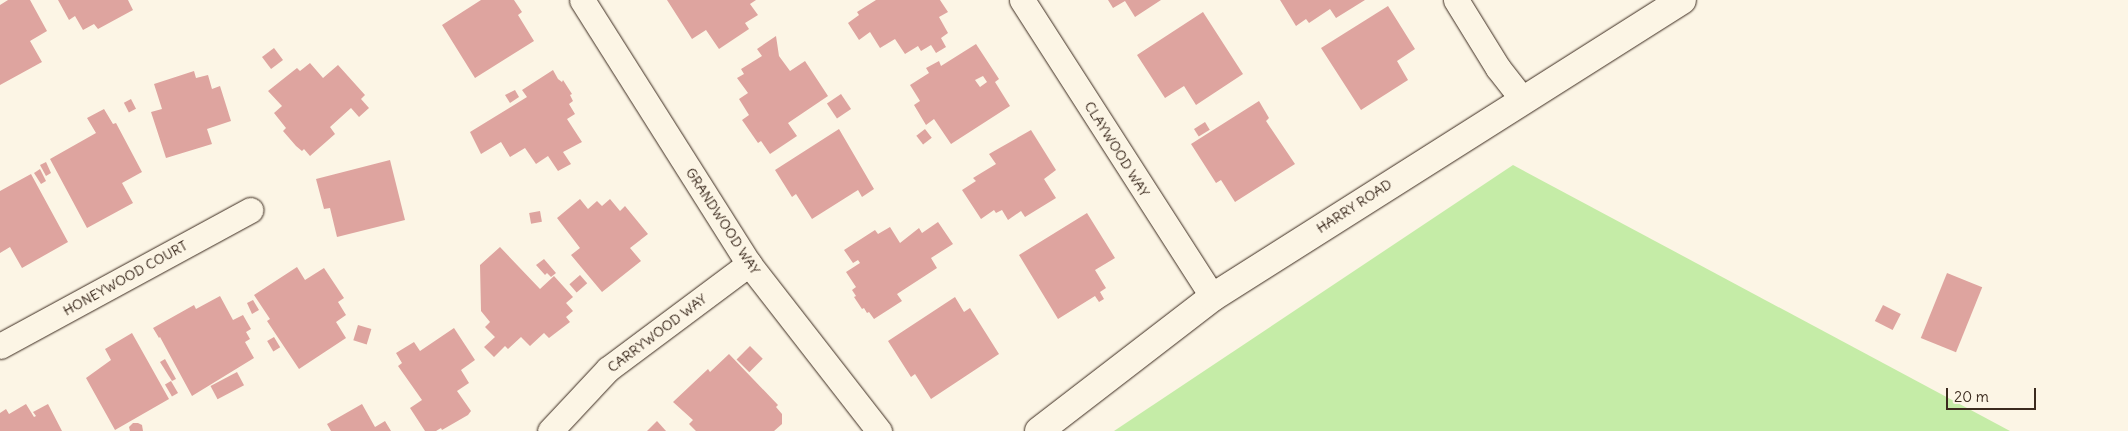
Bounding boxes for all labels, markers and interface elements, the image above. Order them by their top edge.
street label: CLAYWOOD WAY [1081,98,1153,200]
street label: GRANDWOOD WAY [682,165,764,277]
street label: HARRY ROAD [1313,175,1395,237]
street label: HONEYWOOD COURT [60,237,190,319]
street label: CARRYWOOD WAY [604,290,710,376]
scale bar [1948,378,2038,410]
text: 20 m [1954,387,1989,406]

